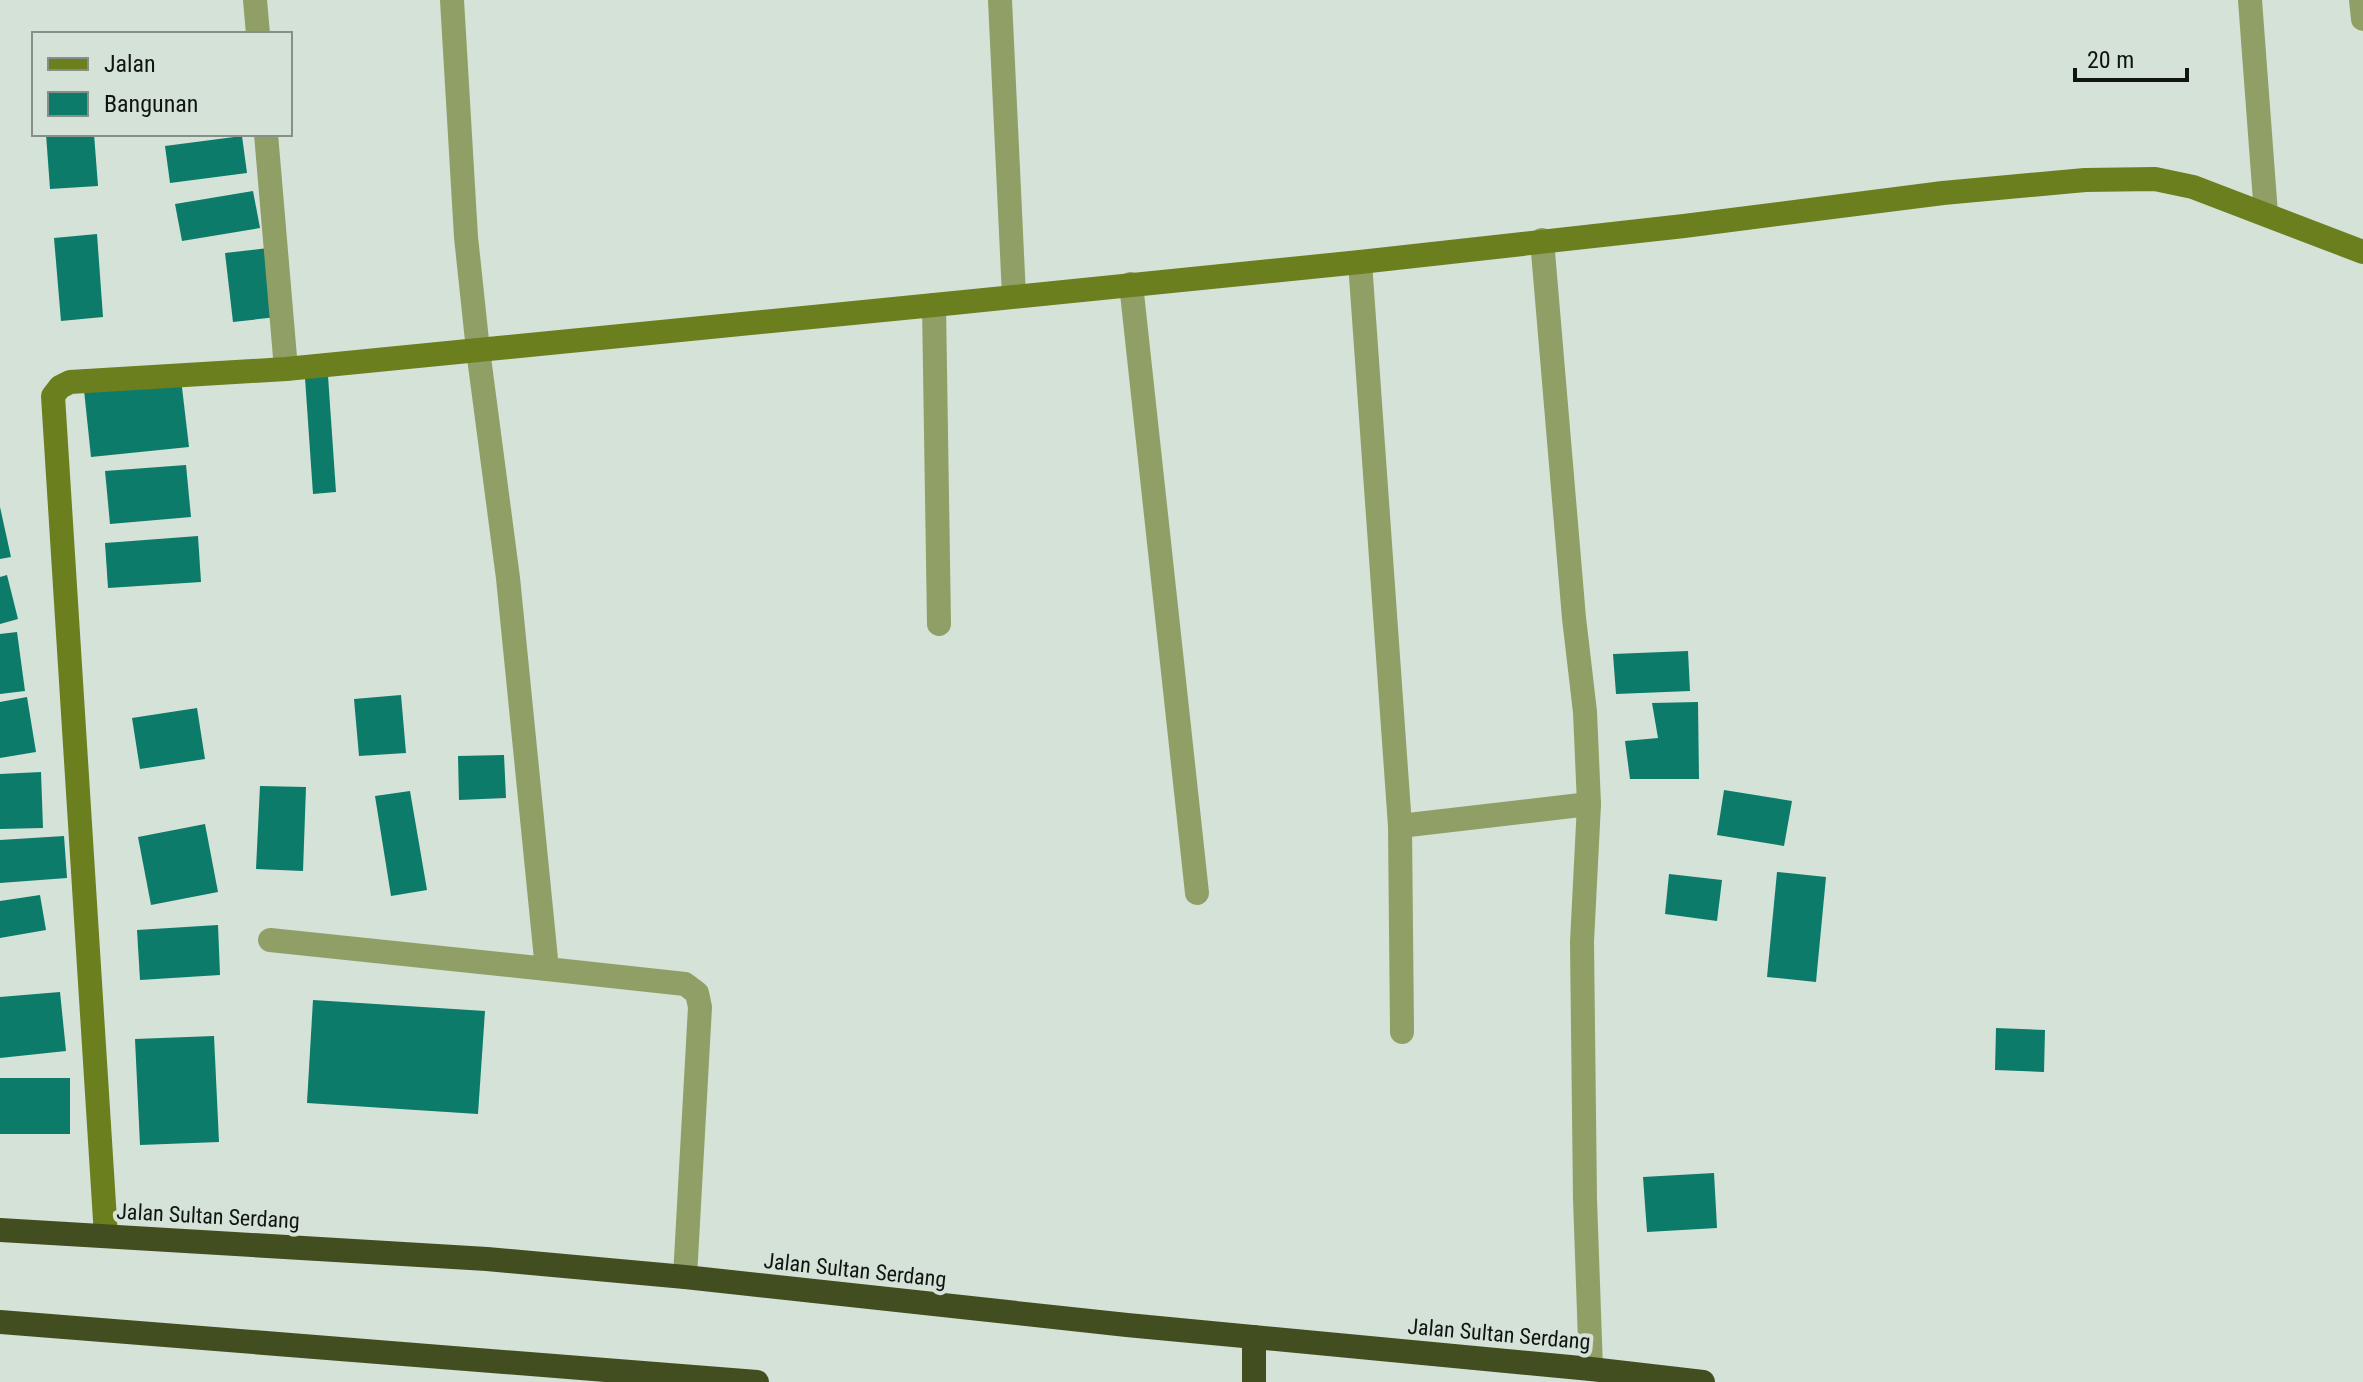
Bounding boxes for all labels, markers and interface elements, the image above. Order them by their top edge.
legend [32,32,292,136]
scale bar [2075,32,2187,82]
text: 20 m [2087,46,2134,74]
text: Jalan [104,50,156,78]
text: Bangunan [104,90,198,118]
street label: Jalan Sultan Serdang [116,1199,300,1233]
street label: Jalan Sultan Serdang [762,1248,948,1292]
street label: Jalan Sultan Serdang [1407,1314,1591,1354]

